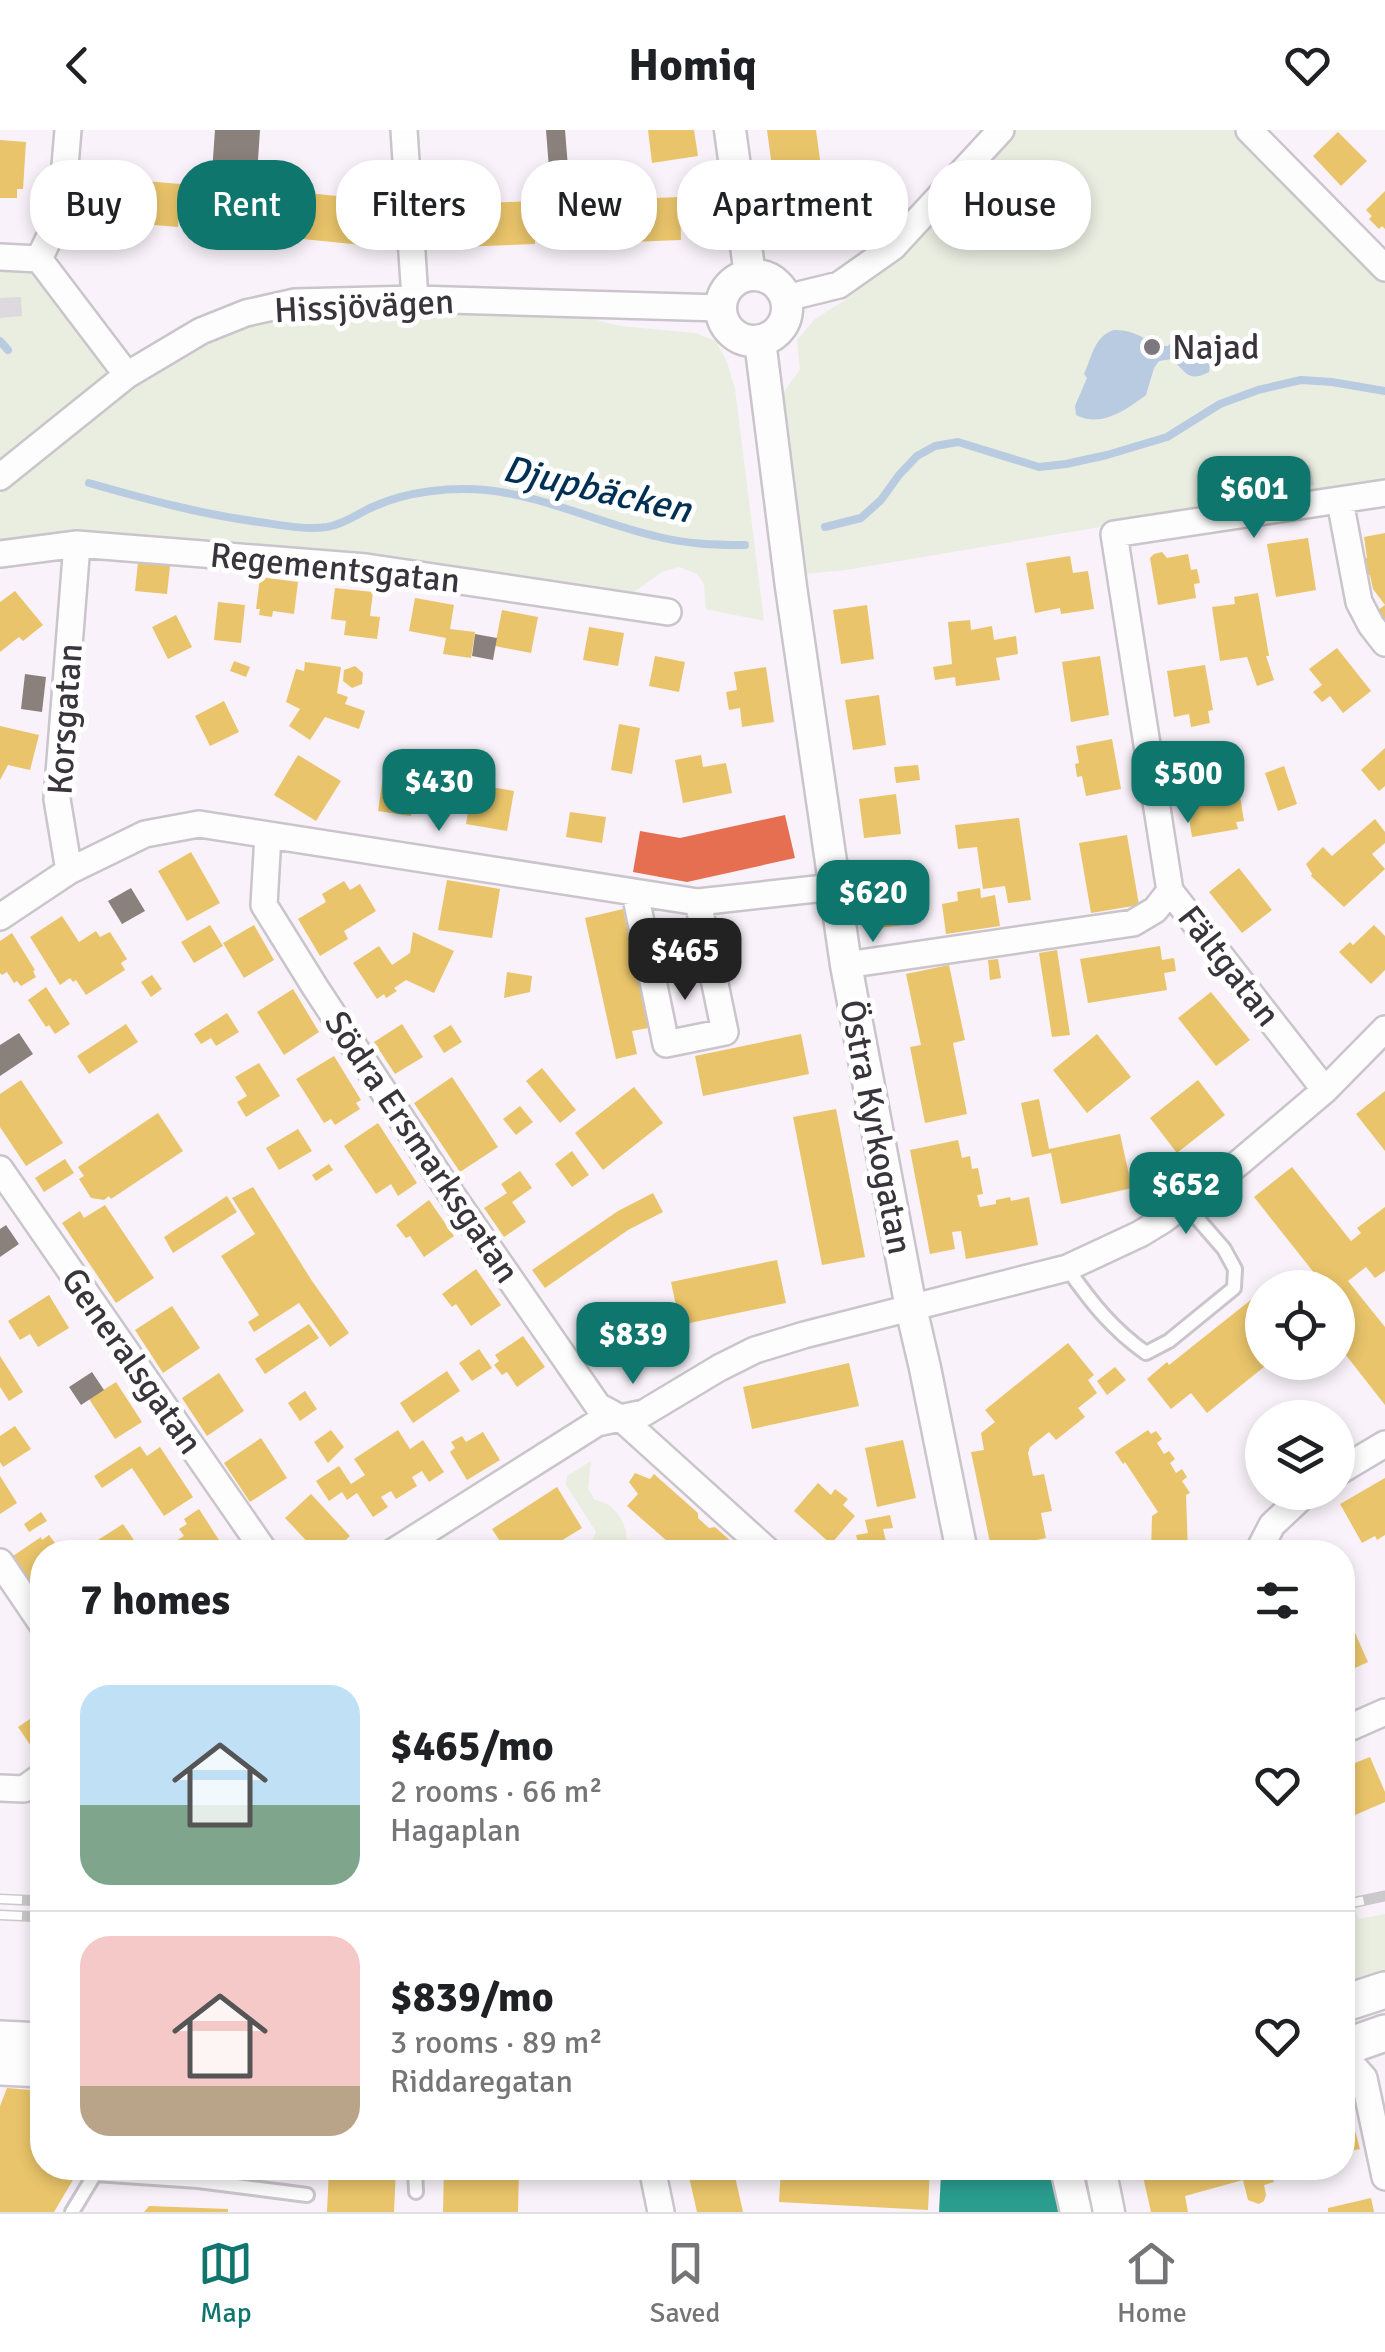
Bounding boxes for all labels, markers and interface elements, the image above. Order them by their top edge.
icon: back [50,38,105,93]
text: Homiq [628,38,757,93]
icon: heart [1280,38,1335,93]
chip: Buy [30,160,157,250]
chip: Rent [177,160,316,250]
chip: Filters [336,160,501,250]
chip: New [521,160,657,250]
chip: Apartment [677,160,908,250]
chip: House [928,160,1091,250]
street label: Hissjövägen [273,280,455,332]
place label: Najad [1172,326,1259,369]
marker: Najad [1141,336,1163,358]
water label: Djupbäcken [499,445,697,534]
pin: $601 [1195,456,1313,541]
text: $601 [1219,469,1289,508]
street label: Regementsgatan [208,533,462,603]
street label: Korsgatan [38,642,92,796]
pin: $500 [1129,741,1247,826]
pin: $430 [380,749,498,834]
text: $500 [1153,754,1223,793]
text: $430 [404,762,474,801]
pin: $620 [814,860,932,945]
text: $620 [838,873,908,912]
street label: Fältgatan [1168,897,1290,1035]
pin: $465 [626,918,744,1003]
text: $465 [650,931,720,970]
street label: Östra Kyrkogatan [830,996,922,1258]
street label: Södra Ersmarksgatan [315,1003,529,1291]
pin: $652 [1127,1152,1245,1237]
text: $652 [1151,1165,1221,1204]
street label: Generalsgatan [52,1260,212,1462]
map controls [1245,1270,1355,1510]
button: locate [1245,1270,1355,1380]
pin: $839 [574,1302,692,1387]
text: $839 [598,1315,668,1354]
button: layers [1245,1400,1355,1510]
icon: filters [1250,1573,1305,1628]
text: 7 homes [80,1575,230,1626]
text: $465/mo [390,1721,554,1772]
icon: home [160,1725,280,1845]
icon: heart [1250,1758,1305,1813]
text: 2 rooms · 66 m² [390,1772,603,1811]
text: Hagaplan [390,1811,521,1850]
text: $839/mo [390,1972,554,2023]
icon: home [160,1976,280,2096]
icon: heart [1250,2009,1305,2064]
text: 3 rooms · 89 m² [390,2023,603,2062]
text: Riddaregatan [390,2062,573,2101]
tab: Map [198,2236,253,2330]
tab: Saved [650,2236,720,2330]
tab: Home [1117,2236,1187,2330]

